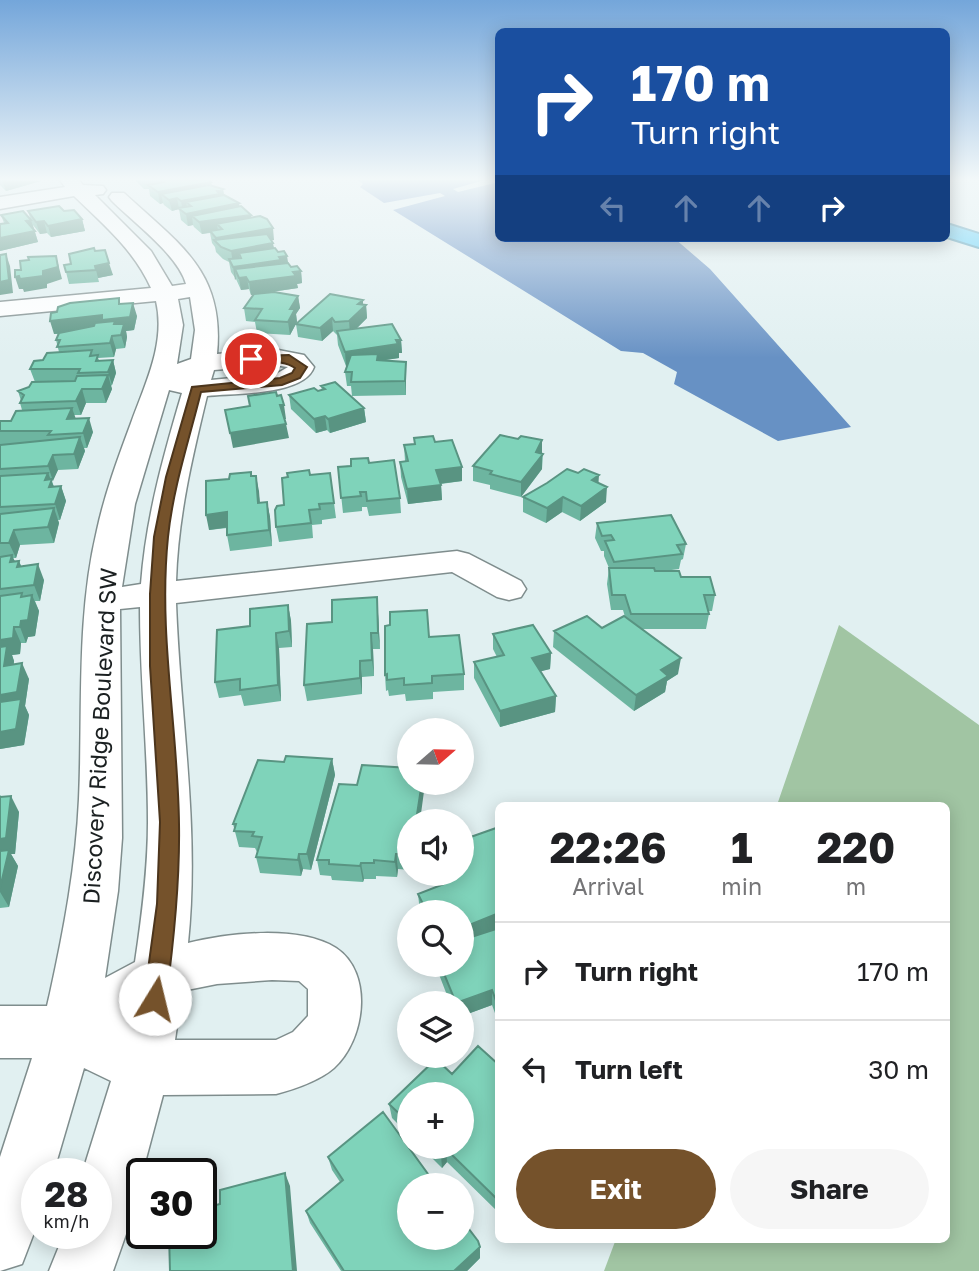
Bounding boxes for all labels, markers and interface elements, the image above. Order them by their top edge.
text: 170 m [631,53,770,112]
icon: right [516,56,607,147]
text: Turn right [631,113,780,151]
icon: left [594,189,632,227]
icon: ahead [667,189,705,227]
icon: ahead [740,189,778,227]
icon: right [813,189,851,227]
pin [221,329,281,389]
icon: arrive [232,340,270,378]
street label: Discovery Ridge Boulevard SW [76,567,122,905]
north arrow [397,718,474,794]
map controls [397,718,474,1250]
button: sound [397,809,474,886]
text: 22:26 [550,822,667,872]
text: 1 [731,822,753,872]
text: 220 [817,822,895,872]
text: Arrival [572,872,644,900]
text: min [721,872,762,900]
text: m [846,872,866,900]
button: search [397,900,474,977]
icon: right [516,952,554,990]
text: Turn right [575,956,698,987]
text: 170 m [857,956,929,987]
position arrow [118,962,192,1036]
button: layers [397,991,474,1068]
icon: left [516,1050,554,1088]
text: Turn left [575,1054,683,1085]
text: 30 m [868,1054,929,1085]
button: + [397,1082,474,1159]
button: Exit [516,1149,716,1229]
button: Share [730,1149,929,1229]
speed limit sign: 30 [126,1158,217,1249]
text: 28 [45,1173,88,1215]
button: − [397,1173,474,1250]
text: km/h [44,1210,89,1232]

